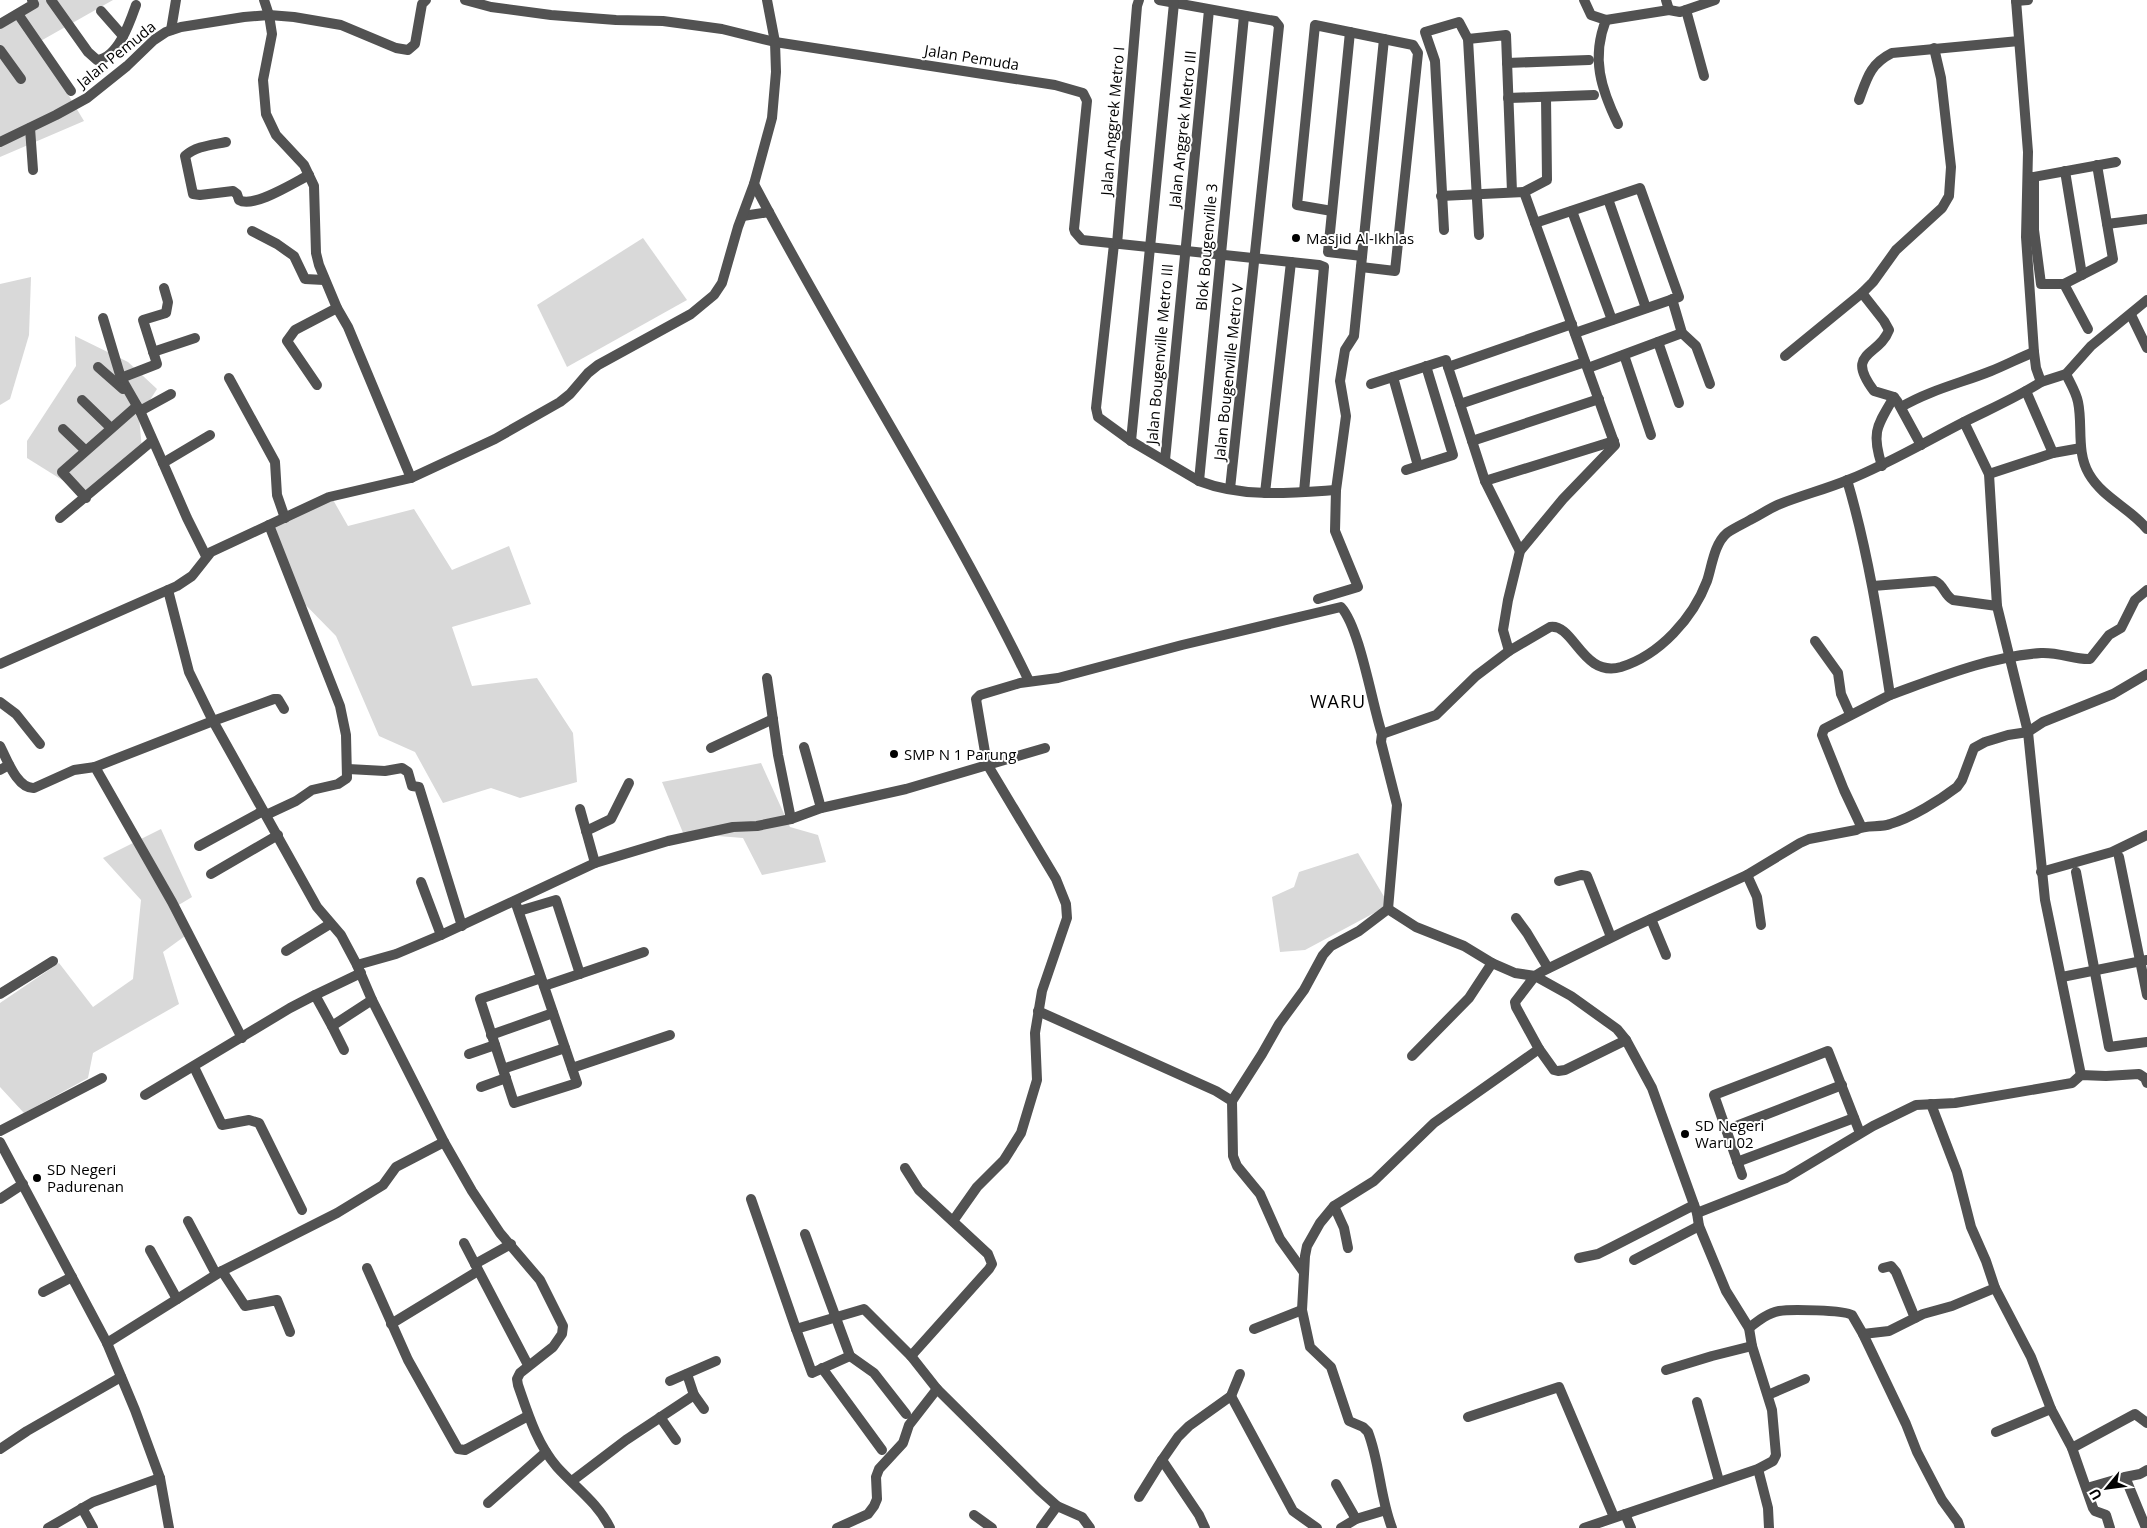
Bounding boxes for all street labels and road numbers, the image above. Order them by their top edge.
street label: Jalan Pemuda [71,16,159,93]
street label: Jalan Pemuda [921,39,1021,74]
street label: Jalan Anggrek Metro I [1095,46,1128,198]
street label: Jalan Anggrek Metro III [1164,50,1200,210]
street label: Blok Bougenville 3 [1190,183,1222,311]
street label: Jalan Bougenville Metro III [1141,263,1177,447]
street label: Jalan Bougenville Metro V [1209,283,1247,463]

